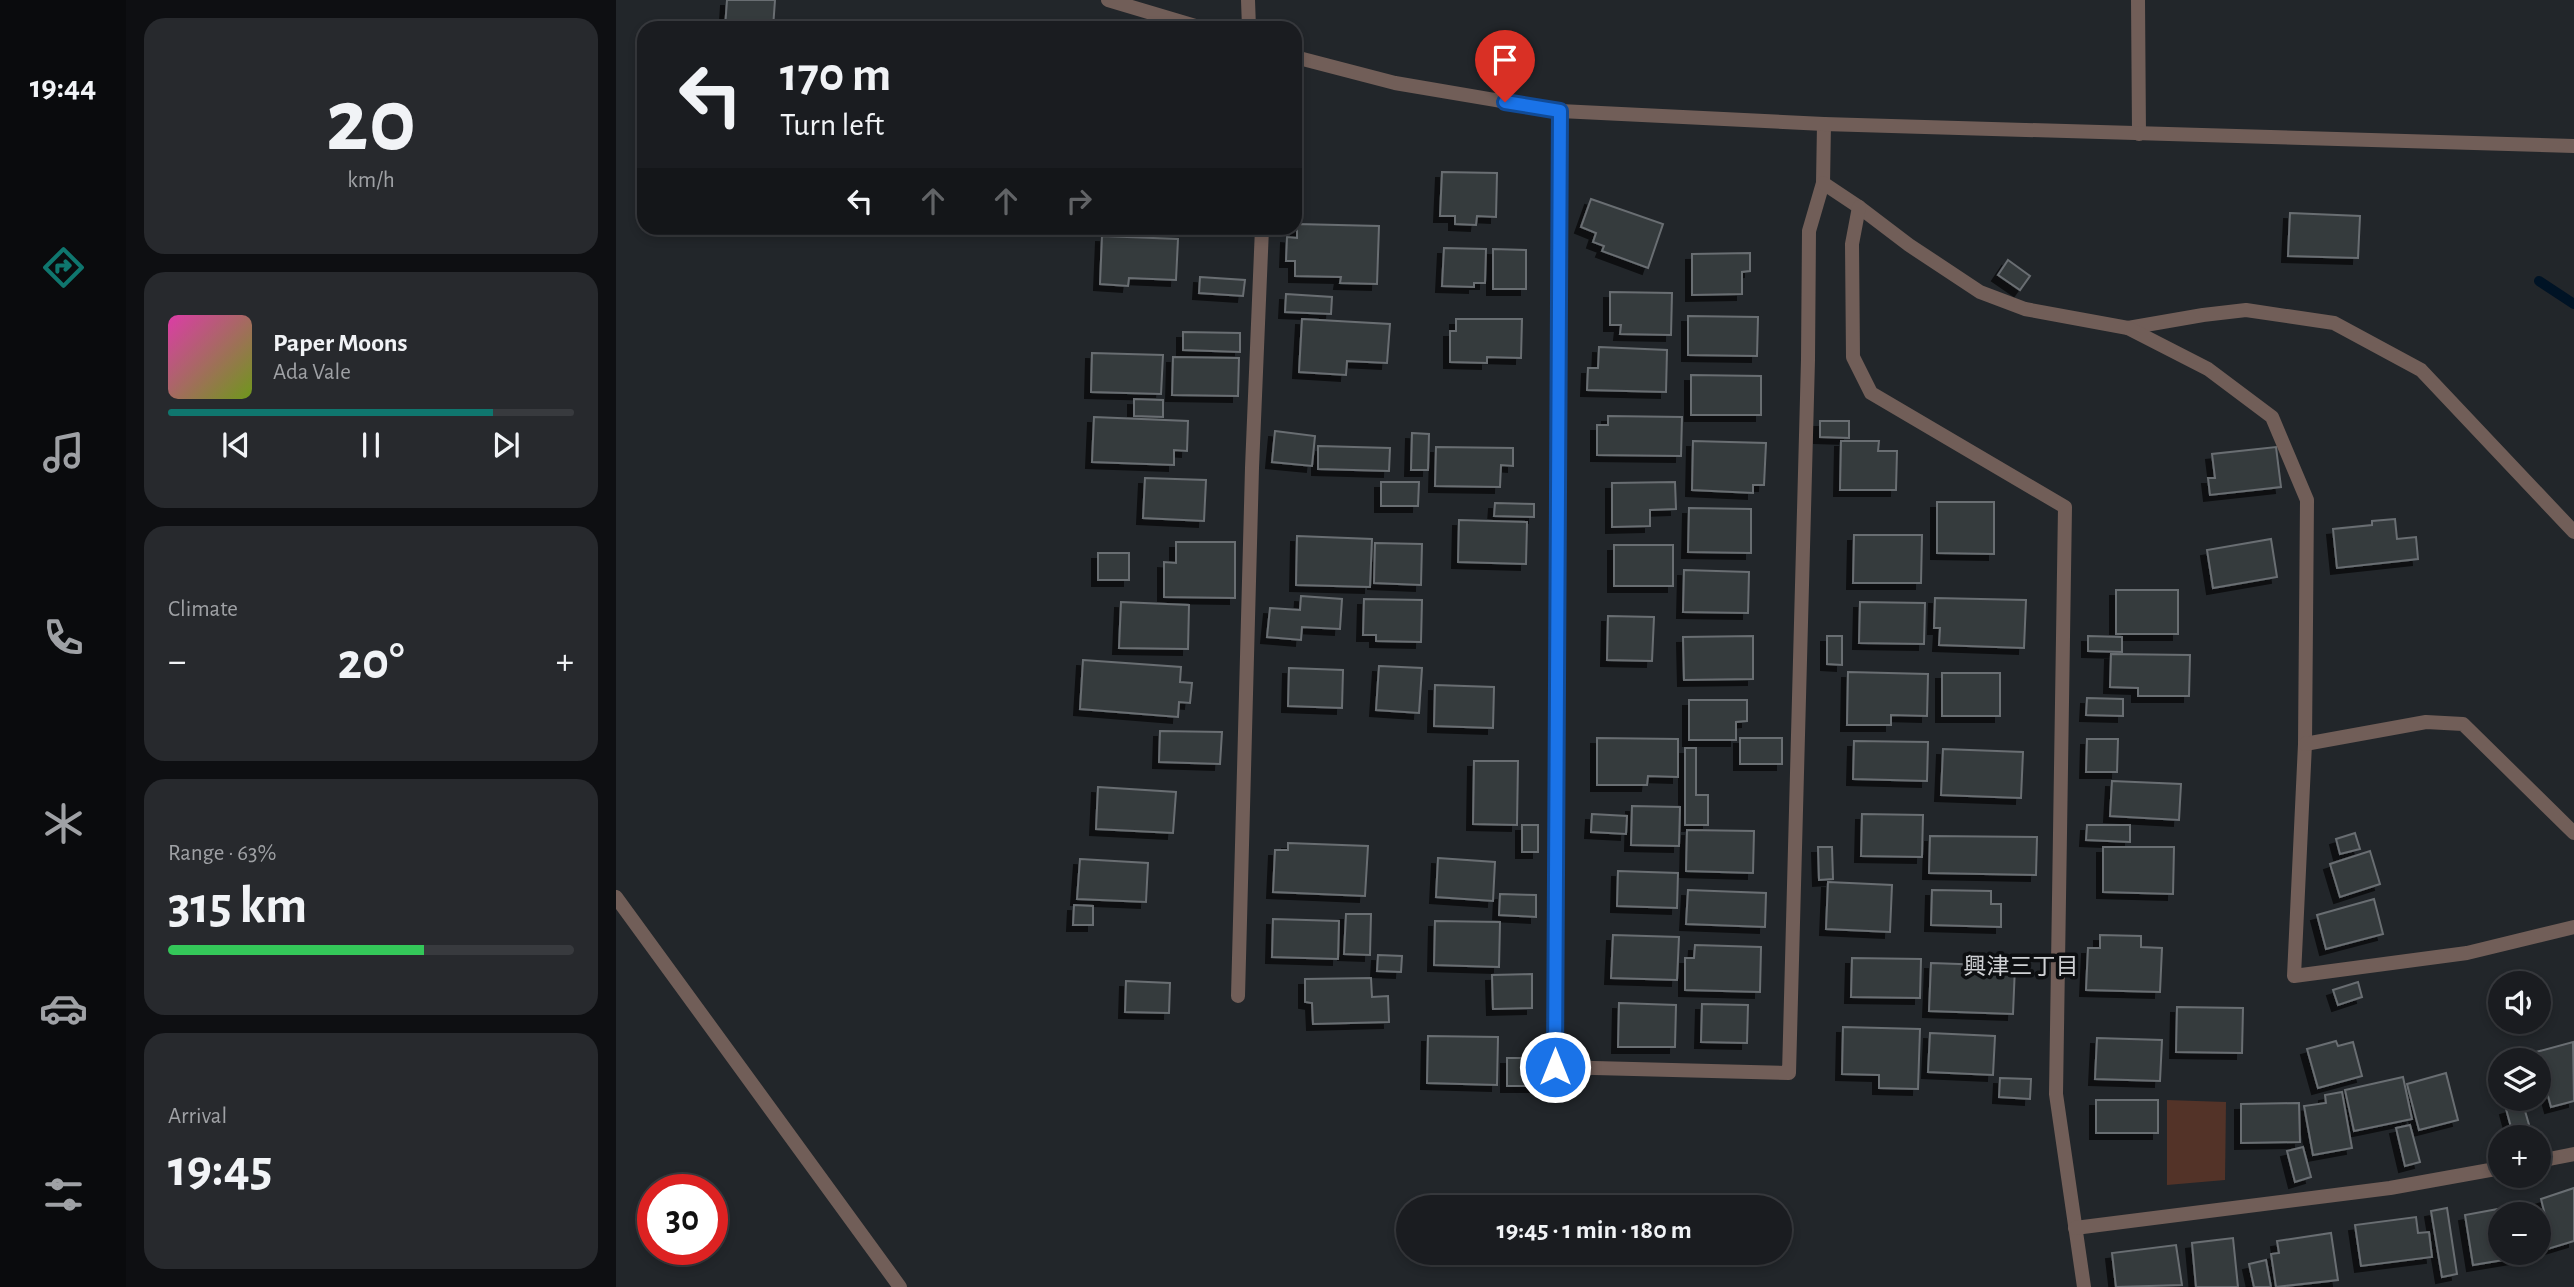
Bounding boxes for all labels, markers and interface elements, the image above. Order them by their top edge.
pin [1475,30,1535,102]
icon: arrive [1486,41,1524,79]
icon: left [665,49,756,140]
text: 170 m [780,51,891,100]
text: 19:44 [30,71,96,103]
text: 20 [326,76,416,167]
text: Turn left [780,109,884,141]
text: km/h [347,169,395,192]
icon: left [841,182,879,220]
icon: ahead [914,182,952,220]
icon: ahead [987,182,1025,220]
icon: right [1060,182,1098,220]
icon: directions [39,243,88,292]
text: Paper Moons [273,330,408,356]
text: Ada Vale [273,361,351,384]
icon: previous [217,426,255,464]
icon: pause [352,426,390,464]
icon: next [487,426,525,464]
icon: music [39,428,88,477]
text: Climate [168,598,238,621]
icon: phone [39,613,88,662]
text: 20° [338,636,404,688]
text: − [168,643,186,681]
text: + [556,643,574,681]
icon: climate [39,799,88,848]
text: Range · 63% [168,842,276,865]
text: 315 km [168,880,307,932]
district label: 興津三丁目 [1964,954,2079,979]
map controls [2488,971,2551,1265]
button: sound [2488,971,2551,1034]
icon: car [39,984,88,1033]
position arrow [1518,1030,1592,1104]
button: layers [2488,1048,2551,1111]
text: Arrival [168,1105,227,1128]
button: + [2488,1125,2551,1188]
text: 19:45 [168,1143,272,1195]
icon: filters [39,1170,88,1219]
speed limit sign: 30 [637,1174,728,1265]
button: − [2488,1202,2551,1265]
text: 19:45 · 1 min · 180 m [1496,1217,1692,1243]

